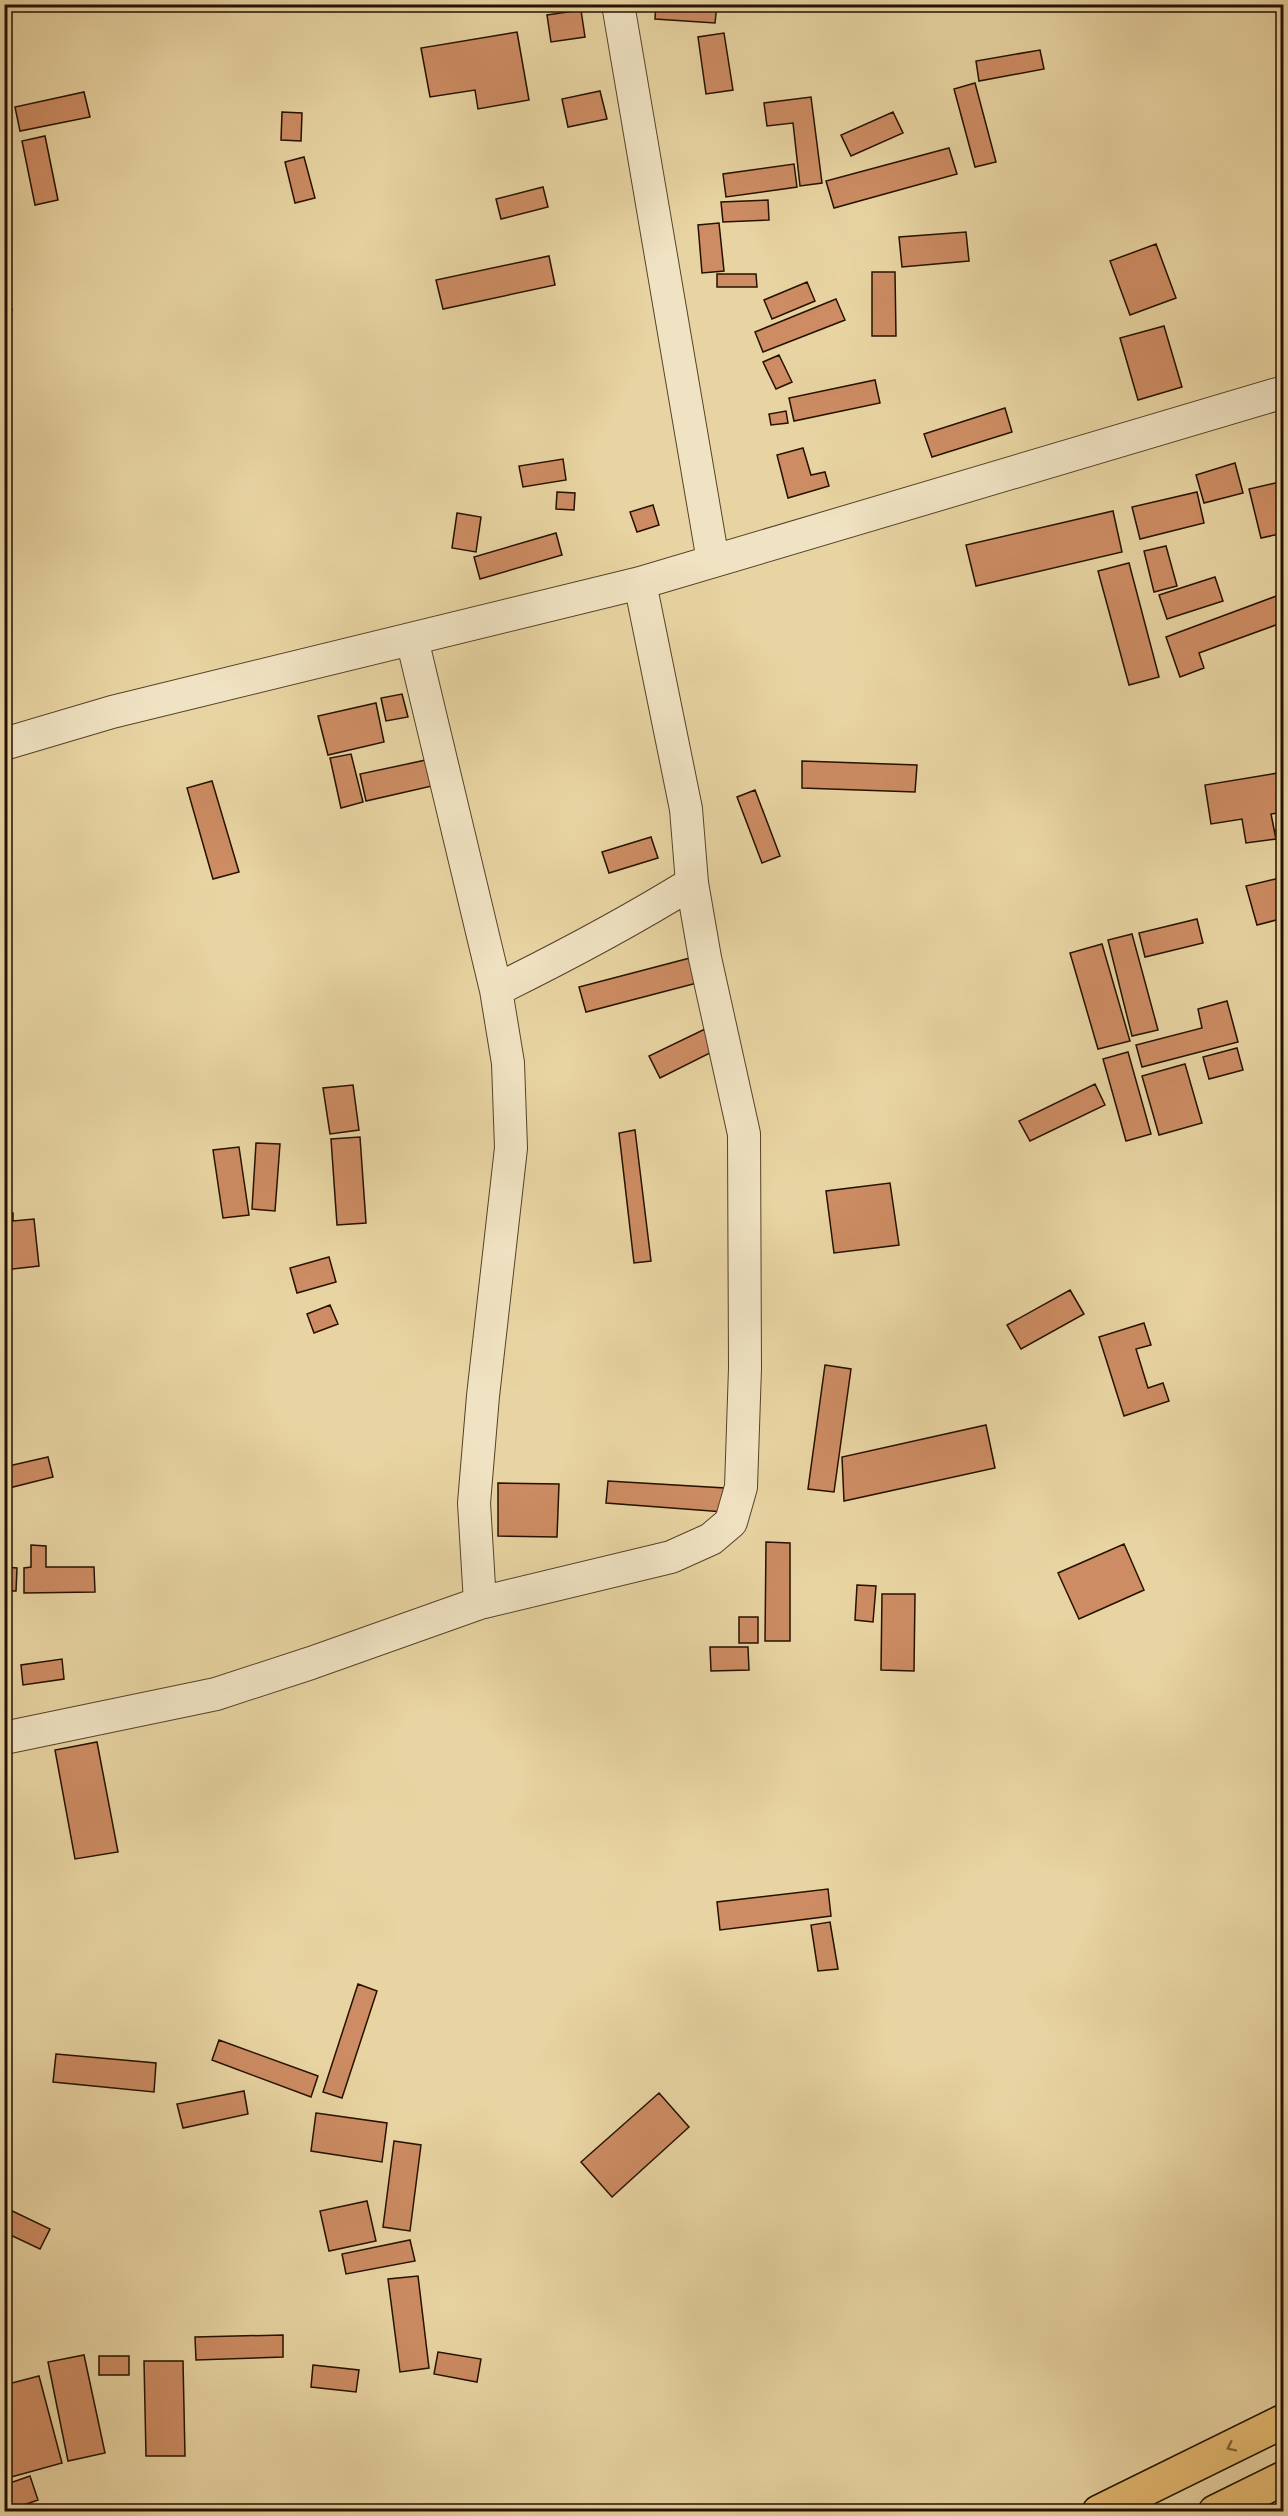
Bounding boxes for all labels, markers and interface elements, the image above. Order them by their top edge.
one-way arrow [1226,2439,1237,2451]

